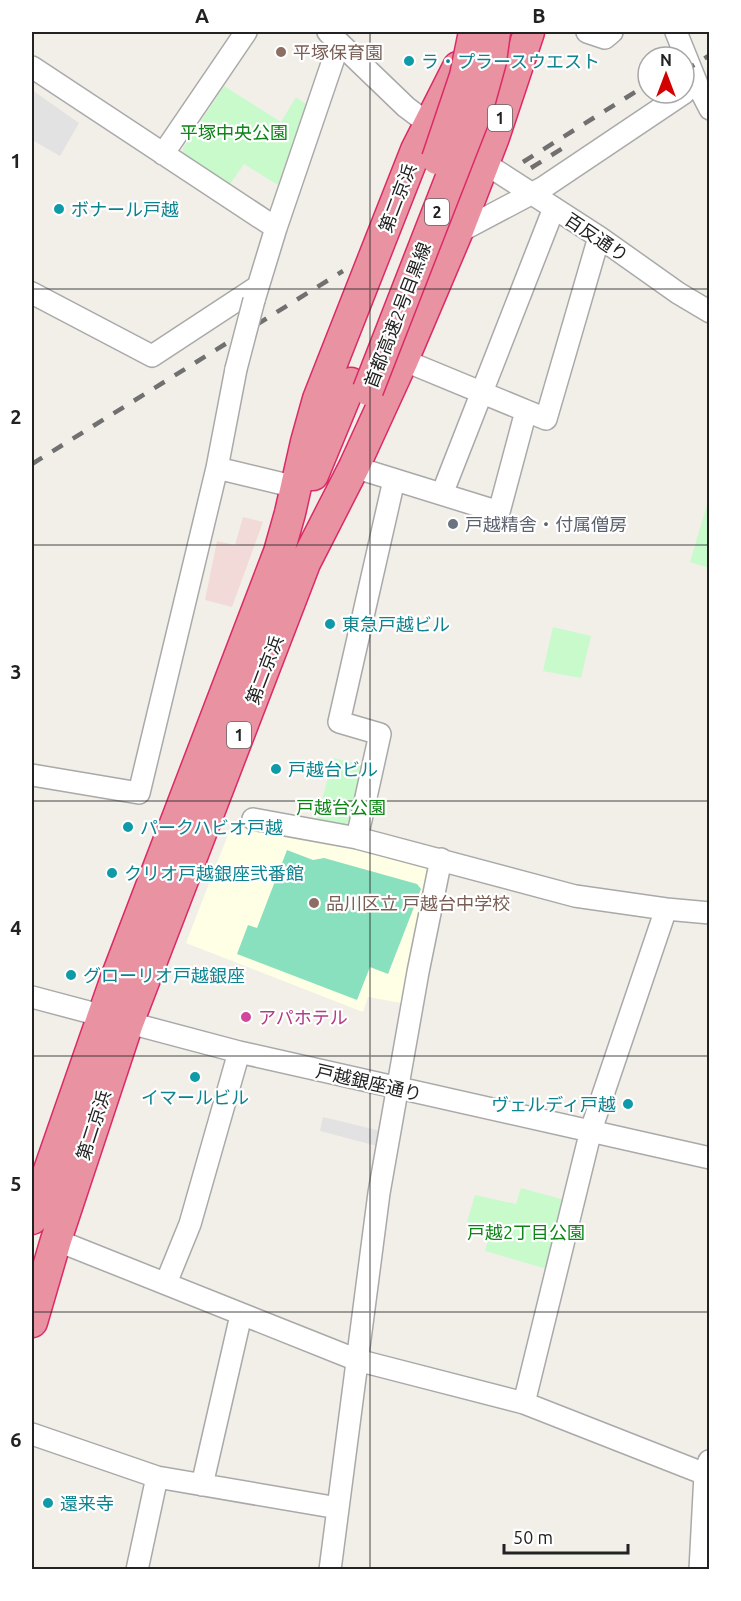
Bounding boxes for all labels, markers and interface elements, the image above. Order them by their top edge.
text: A [195,4,209,27]
text: B [532,4,546,27]
place label: 平塚保育園 [293,42,383,62]
marker: 平塚保育園 [274,45,288,59]
north arrow [636,45,696,105]
place label: ラ・プラースウエスト [421,51,600,71]
text: N [660,51,672,69]
marker: ラ・プラースウエスト [402,54,416,68]
road number: 1 [488,105,512,131]
park label: 平塚中央公園 [180,122,288,142]
text: 1 [10,149,22,172]
street label: 第二京浜 [375,161,419,235]
place label: ボナール戸越 [71,199,179,219]
road number: 2 [425,199,449,225]
marker: ボナール戸越 [52,202,66,216]
street label: 百反通り [562,209,632,265]
street label: 首都高速2号目黒線 [360,239,434,391]
text: 2 [10,405,22,428]
place label: 戸越精舎・付属僧房 [465,514,627,534]
marker: 戸越精舎・付属僧房 [446,517,460,531]
place label: 東急戸越ビル [342,614,450,634]
marker: 東急戸越ビル [323,617,337,631]
street label: 第二京浜 [242,633,286,707]
text: 3 [10,660,22,683]
road number: 1 [227,722,251,748]
place label: 戸越台ビル [288,759,378,779]
marker: 戸越台ビル [269,762,283,776]
park label: 戸越台公園 [296,797,386,817]
place label: パークハビオ戸越 [140,817,283,837]
marker: パークハビオ戸越 [121,820,135,834]
place label: クリオ戸越銀座弐番館 [124,863,304,883]
marker: クリオ戸越銀座弐番館 [105,866,119,880]
place label: 品川区立 戸越台中学校 [326,893,510,913]
marker: 品川区立 戸越台中学校 [307,896,321,910]
text: 4 [10,916,22,939]
place label: グローリオ戸越銀座 [83,965,245,985]
marker: グローリオ戸越銀座 [64,968,78,982]
place label: アパホテル [258,1007,348,1027]
marker: アパホテル [239,1010,253,1024]
street label: 戸越銀座通り [314,1060,424,1104]
marker: イマールビル [188,1070,202,1084]
place label: イマールビル [141,1087,249,1107]
street label: 第二京浜 [72,1088,114,1162]
place label: ヴェルディ戸越 [491,1094,616,1114]
marker: ヴェルディ戸越 [621,1097,635,1111]
text: 5 [10,1172,22,1195]
park label: 戸越2丁目公園 [467,1222,585,1242]
text: 6 [10,1428,22,1451]
place label: 還来寺 [60,1493,114,1513]
marker: 還来寺 [41,1496,55,1510]
scale bar [504,1517,628,1555]
text: 50 m [513,1527,553,1547]

